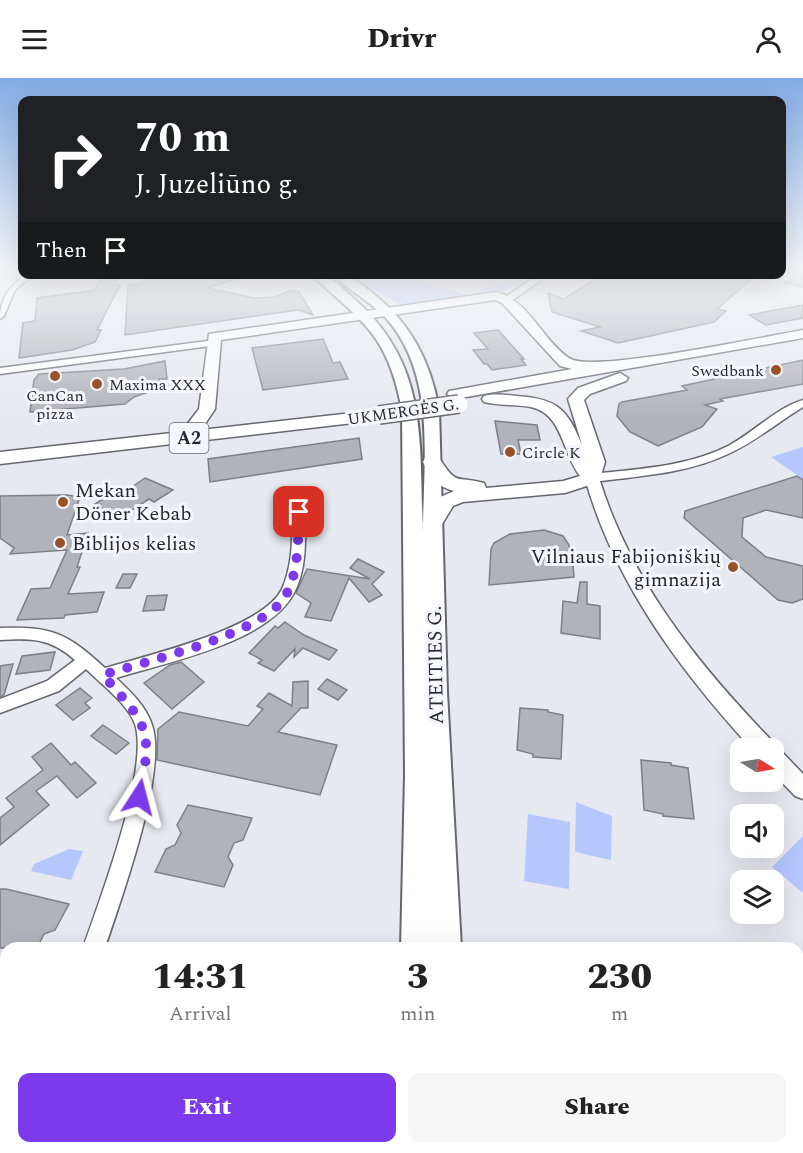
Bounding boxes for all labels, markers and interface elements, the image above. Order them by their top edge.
text: Drivr [367,18,436,60]
icon: menu [18,23,51,56]
icon: person [752,23,785,56]
text: 70 m [135,107,230,170]
icon: right [36,120,114,198]
text: J. Juzeliūno g. [135,164,298,206]
text: Then [36,234,87,267]
icon: arrive [99,234,132,267]
place label: Swedbank [691,359,764,383]
marker: Swedbank [769,363,783,377]
marker: CanCan pizza [48,369,62,383]
place label: Maxima XXX [109,373,206,397]
marker: Maxima XXX [90,377,104,391]
place label: CanCan pizza [26,384,84,426]
street label: UKMERGĖS G. [346,392,460,432]
road number: A2 [170,423,208,453]
place label: Circle K [522,441,581,465]
marker: Circle K [503,445,517,459]
place label: Mekan Döner Kebab [75,476,191,529]
pin [273,486,324,537]
marker: Mekan Döner Kebab [56,495,70,509]
icon: arrive [282,495,315,528]
place label: Biblijos kelias [72,529,196,559]
marker: Biblijos kelias [53,536,67,550]
place label: Vilniaus Fabijoniškių gimnazija [531,542,721,595]
marker: Vilniaus Fabijoniškių gimnazija [726,560,740,574]
street label: ATEITIES G. [420,605,452,725]
north arrow [730,738,784,792]
map controls [730,738,784,924]
position arrow [107,765,171,829]
button: sound [730,804,784,858]
button: layers [730,870,784,924]
text: 14:31 [152,950,248,1005]
text: 3 [407,950,429,1005]
text: 230 [587,950,652,1005]
text: Arrival [169,999,231,1029]
text: min [400,999,435,1029]
text: m [611,999,628,1029]
button: Exit [18,1073,396,1142]
button: Share [408,1073,786,1142]

